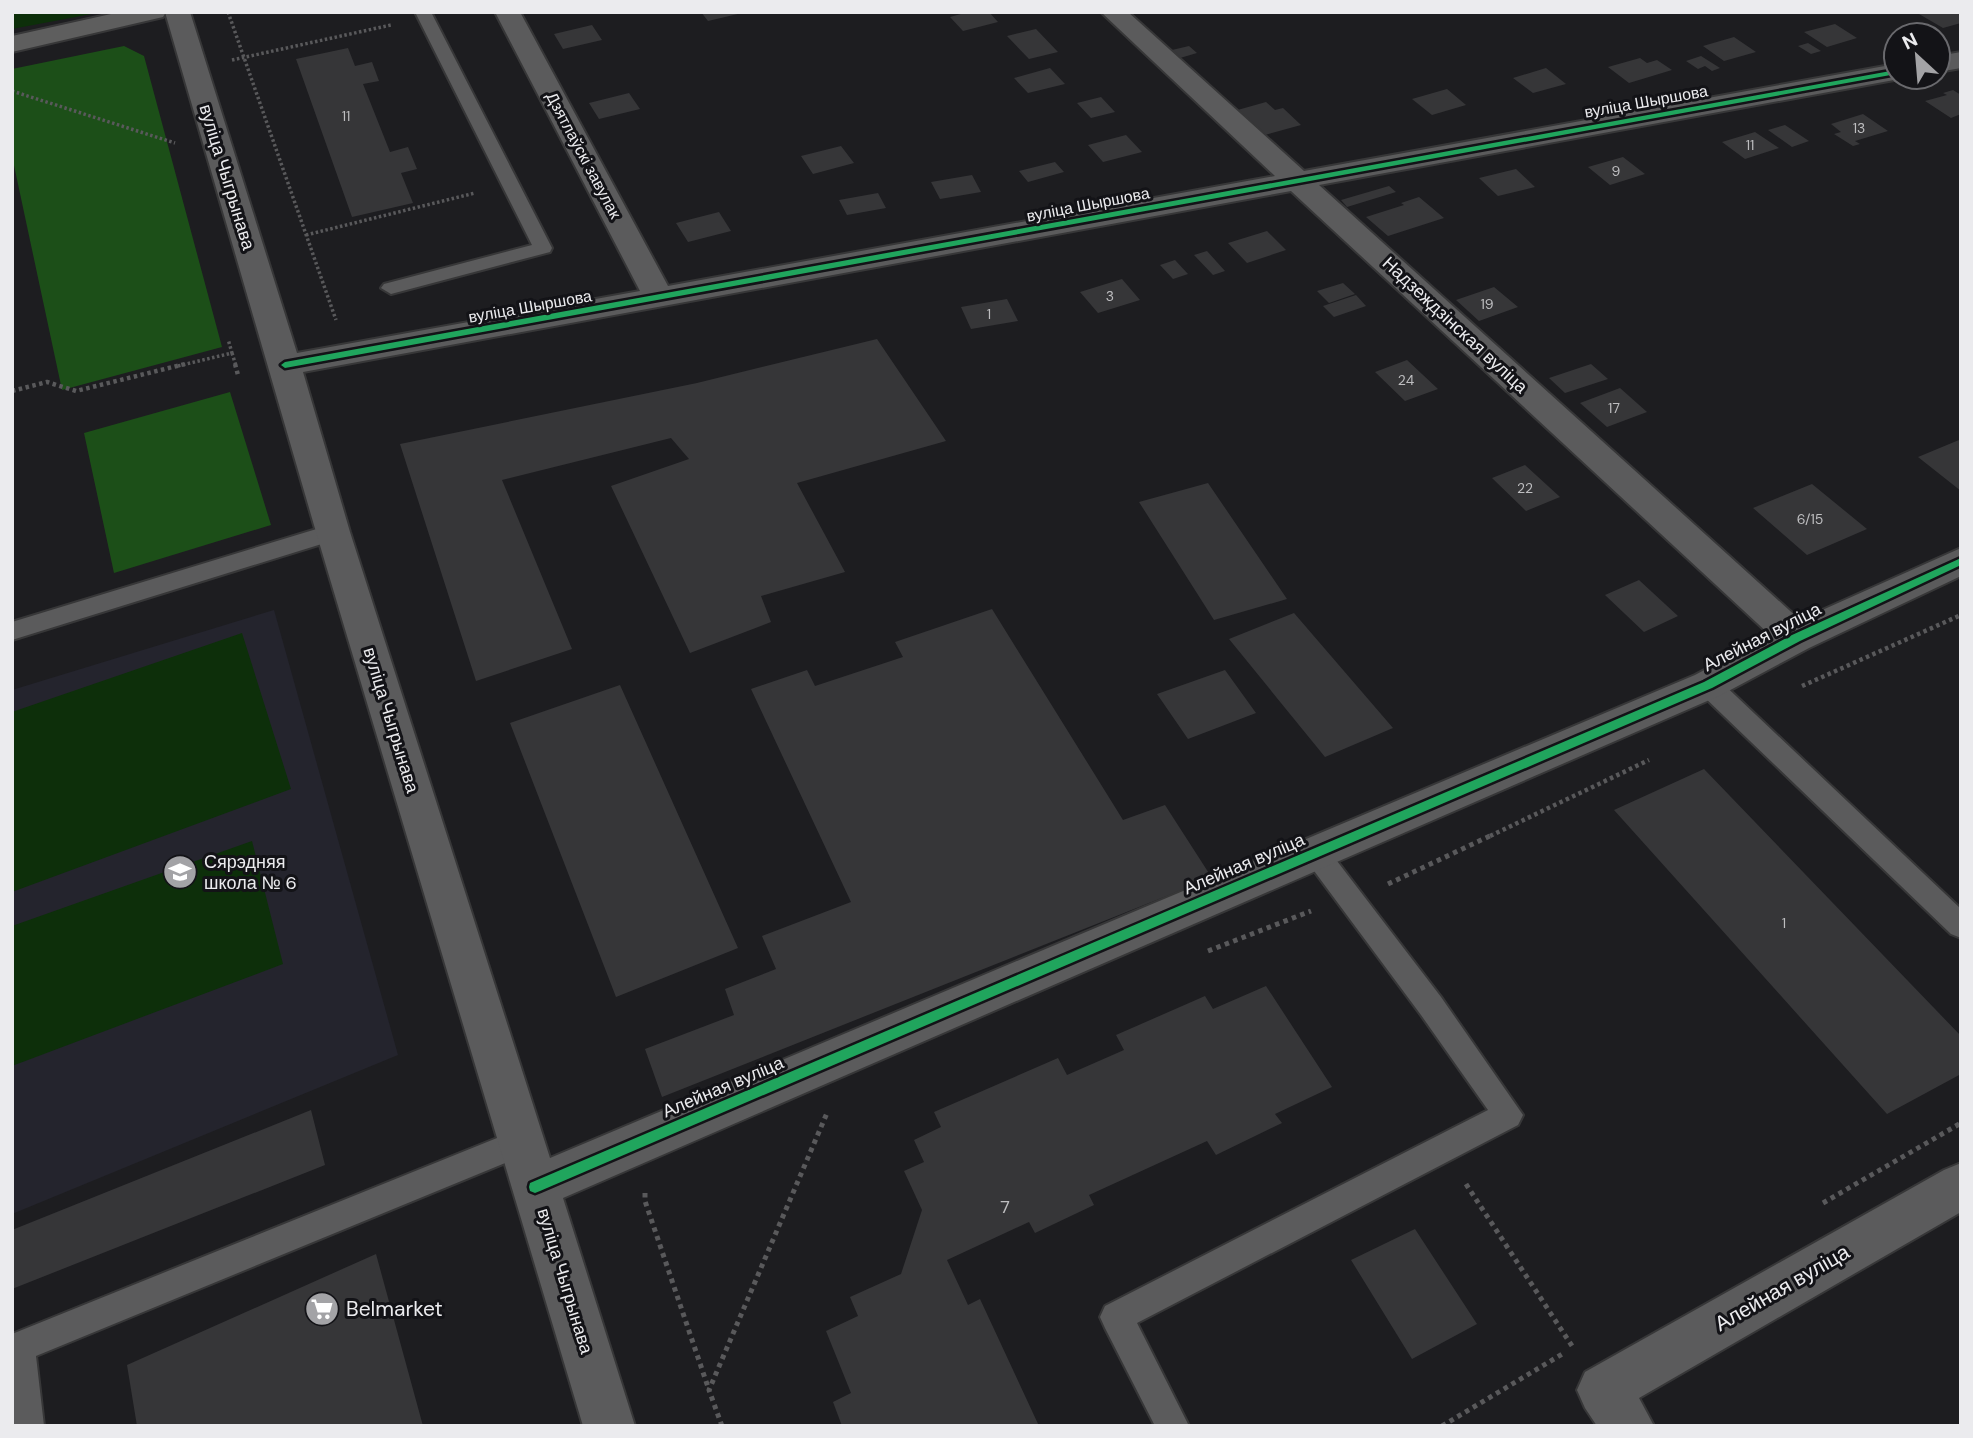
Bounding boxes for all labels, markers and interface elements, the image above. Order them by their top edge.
north arrow [1882,21,1952,91]
text: N [1898,27,1921,55]
street label: вуліца Шыршова [1583,80,1710,123]
street label: Дзятлаўскі завулак [541,88,626,223]
street label: вуліца Чыгрынава [193,101,261,254]
house number: 11 [342,107,350,125]
house number: 13 [1853,119,1865,137]
house number: 11 [1746,136,1754,154]
house number: 9 [1612,162,1621,180]
street label: вуліца Шыршова [1025,182,1152,227]
street label: Надзеждзінская вуліца [1377,251,1534,399]
street label: вуліца Шыршова [467,285,594,328]
house number: 3 [1106,287,1114,305]
house number: 19 [1480,295,1494,313]
house number: 1 [987,305,991,323]
house number: 24 [1398,371,1415,389]
house number: 17 [1608,399,1620,417]
house number: 22 [1517,479,1533,497]
house number: 6/15 [1797,510,1823,528]
street label: Алейная вуліца [1699,596,1826,677]
street label: вуліца Чыгрынава [357,644,425,797]
street label: Алейная вуліца [1180,827,1309,900]
place label: Сярэдняя школа № 6 [204,850,297,895]
school or university icon: Сярэдняя школа № 6 [161,853,199,891]
house number: 1 [1782,914,1786,932]
street label: Алейная вуліца [659,1050,788,1123]
house number: 7 [1000,1195,1010,1219]
street label: вуліца Чыгрынава [531,1205,599,1358]
street label: Алейная вуліца [1710,1238,1855,1338]
supermarket icon: Belmarket [303,1290,341,1328]
place label: Belmarket [346,1295,443,1323]

